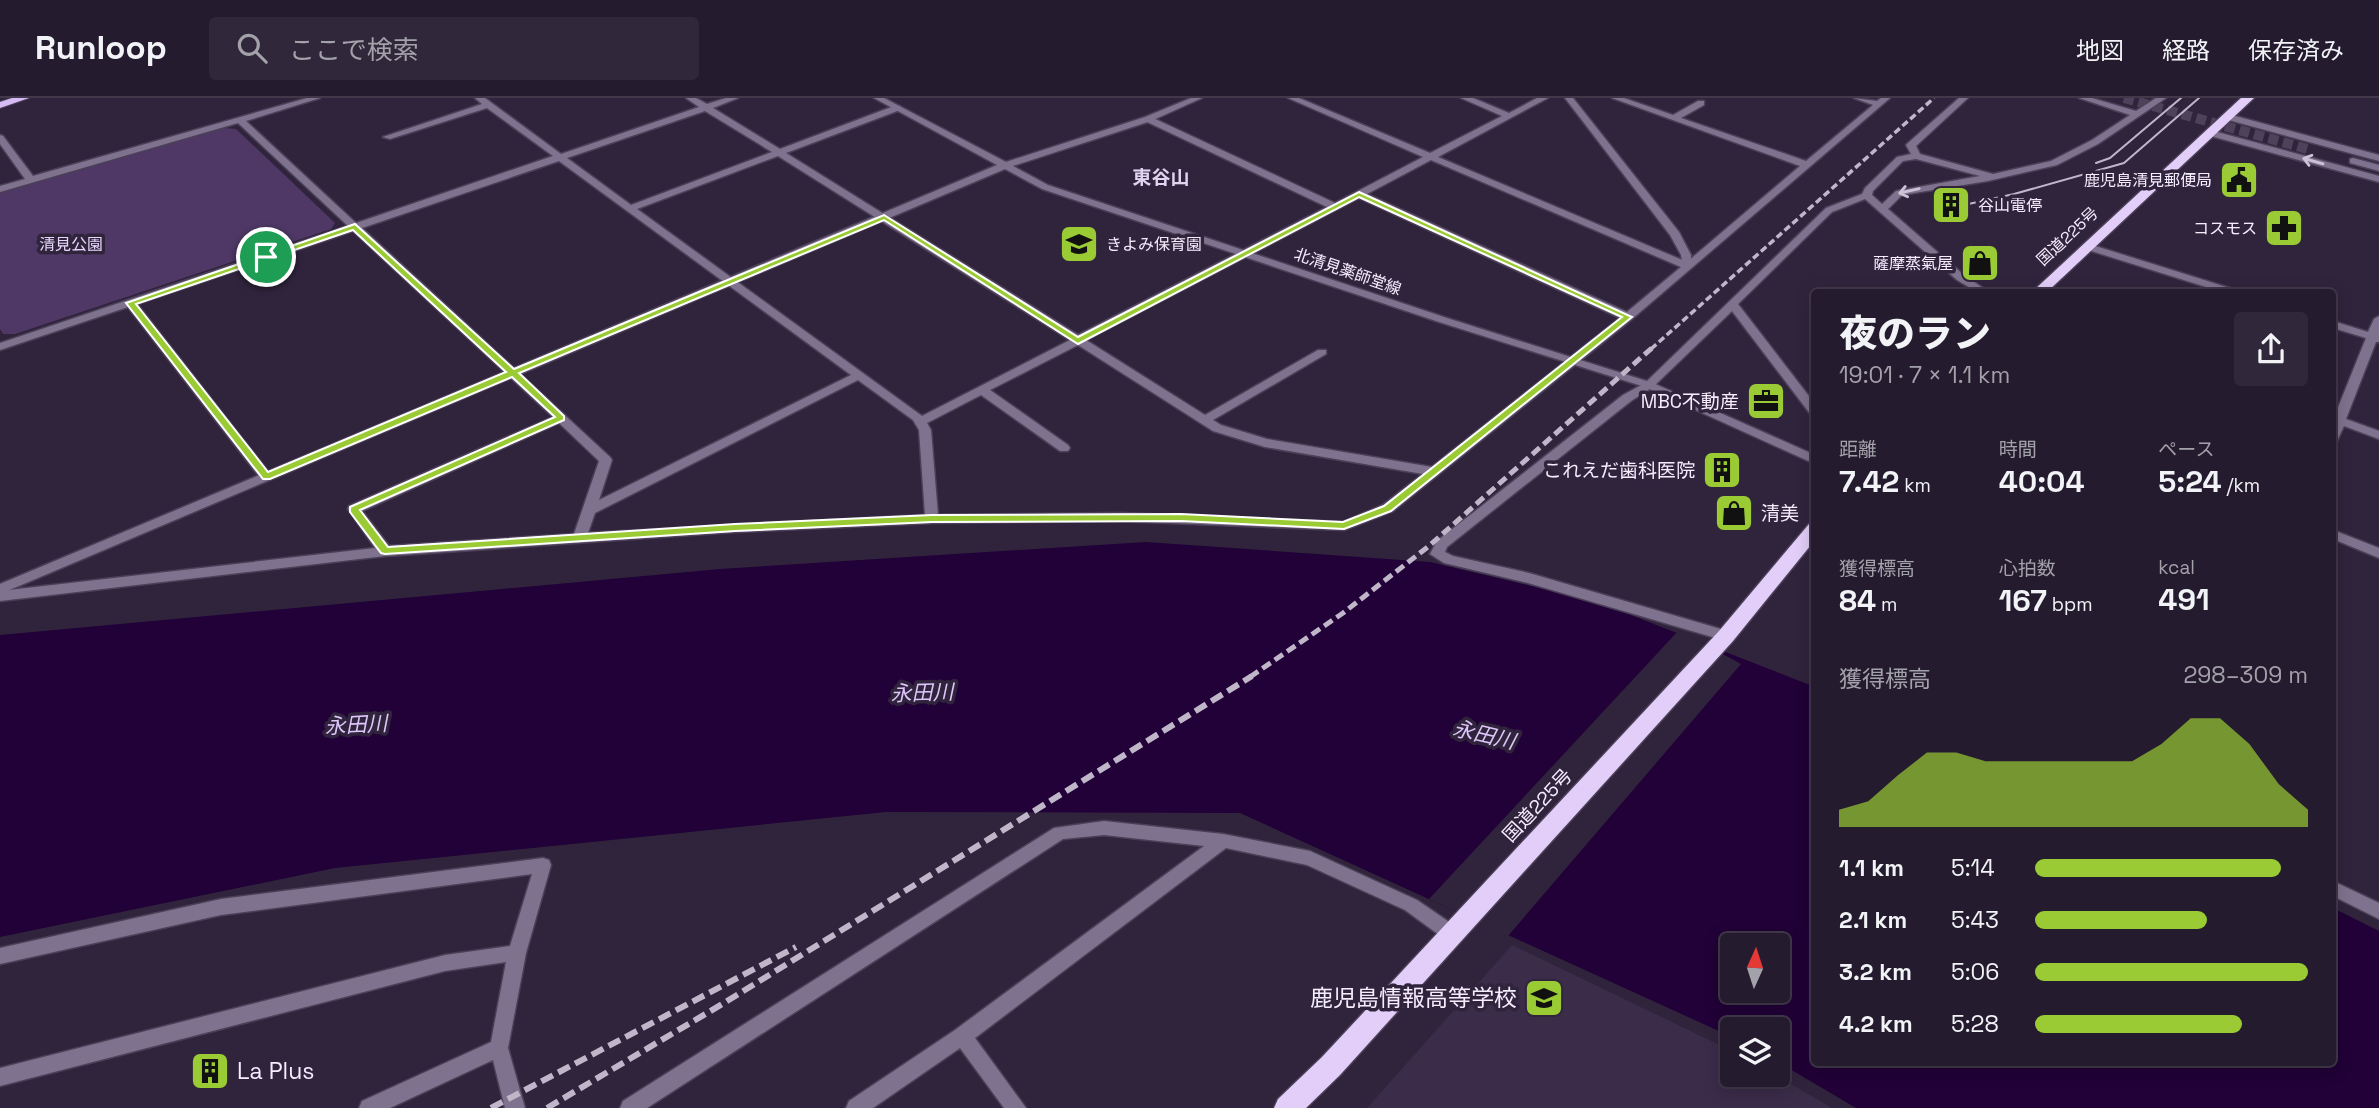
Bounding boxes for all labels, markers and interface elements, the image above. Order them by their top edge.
search box [209,17,699,80]
text: Runloop [35,27,167,69]
icon: search [233,29,271,67]
text: ここで検索 [289,33,419,67]
text: 地図 [2076,35,2124,66]
text: 経路 [2162,35,2210,66]
text: 保存済み [2248,35,2344,66]
one-way arrow [2302,153,2324,166]
public building icon: 鹿児島清見郵便局 [2218,159,2260,201]
district label: 東谷山 [1132,165,1190,190]
place label: 鹿児島清見郵便局 [2084,170,2212,191]
building icon: 谷山電停 [1930,184,1972,226]
one-way arrow [1898,185,1921,198]
place label: 谷山電停 [1978,195,2042,216]
street label: 国道225号 [2032,202,2103,270]
pharmacy icon: コスモス [2263,207,2305,249]
place label: コスモス [2193,218,2257,239]
school or university icon: きよみ保育園 [1058,223,1100,265]
pin [236,227,296,287]
park label: 清見公園 [39,234,103,255]
place label: きよみ保育園 [1106,234,1202,255]
icon: arrive [247,238,285,276]
shop icon: 薩摩蒸氣屋 [1959,242,2001,284]
street label: 北清見薬師堂線 [1291,243,1404,300]
place label: 薩摩蒸氣屋 [1873,253,1953,274]
text: 夜のラン [1839,310,1991,358]
button: share [2234,312,2308,386]
text: 19:01 · 7 × 1.1 km [1839,360,2010,390]
office icon: MBC不動産 [1745,380,1787,422]
place label: MBC不動産 [1641,389,1739,414]
text: 距離 [1839,437,1877,462]
text: 時間 [1999,437,2037,462]
text: ペース [2158,437,2214,462]
building icon: これえだ歯科医院 [1701,449,1743,491]
place label: これえだ歯科医院 [1543,458,1695,483]
text: 7.42 [1839,462,1899,501]
text: 40:04 [1999,462,2085,501]
text: 5:24 [2158,462,2222,501]
text: km [1899,473,1931,498]
text: /km [2222,473,2260,498]
shop icon: 清美 [1713,492,1755,534]
place label: 清美 [1761,501,1799,526]
text: kcal [2158,555,2195,580]
text: 獲得標高 [1839,556,1915,581]
text: 心拍数 [1999,556,2056,581]
text: 491 [2158,580,2210,619]
text: 84 [1839,581,1876,620]
text: 167 [1999,581,2047,620]
text: m [1876,592,1897,617]
text: bpm [2047,592,2093,617]
text: 298–309 m [2183,660,2308,690]
text: 獲得標高 [1839,664,1931,694]
water label: 永田川 [890,678,956,707]
water label: 永田川 [324,709,390,740]
water label: 永田川 [1450,714,1520,755]
street label: 国道225号 [1497,763,1578,847]
text: 1.1 km [1839,853,1904,883]
text: 5:14 [1951,853,1995,883]
text: 2.1 km [1839,905,1907,935]
text: 5:43 [1951,905,1999,935]
north arrow [1720,933,1790,1003]
map controls [1720,933,1790,1087]
text: 3.2 km [1839,957,1912,987]
text: 5:06 [1951,957,1999,987]
school or university icon: 鹿児島情報高等学校 [1523,977,1565,1019]
place label: 鹿児島情報高等学校 [1310,983,1517,1013]
text: 4.2 km [1839,1009,1913,1039]
text: 5:28 [1951,1009,1999,1039]
button: layers [1720,1017,1790,1087]
building icon: La Plus [189,1050,231,1092]
place label: La Plus [237,1056,314,1086]

